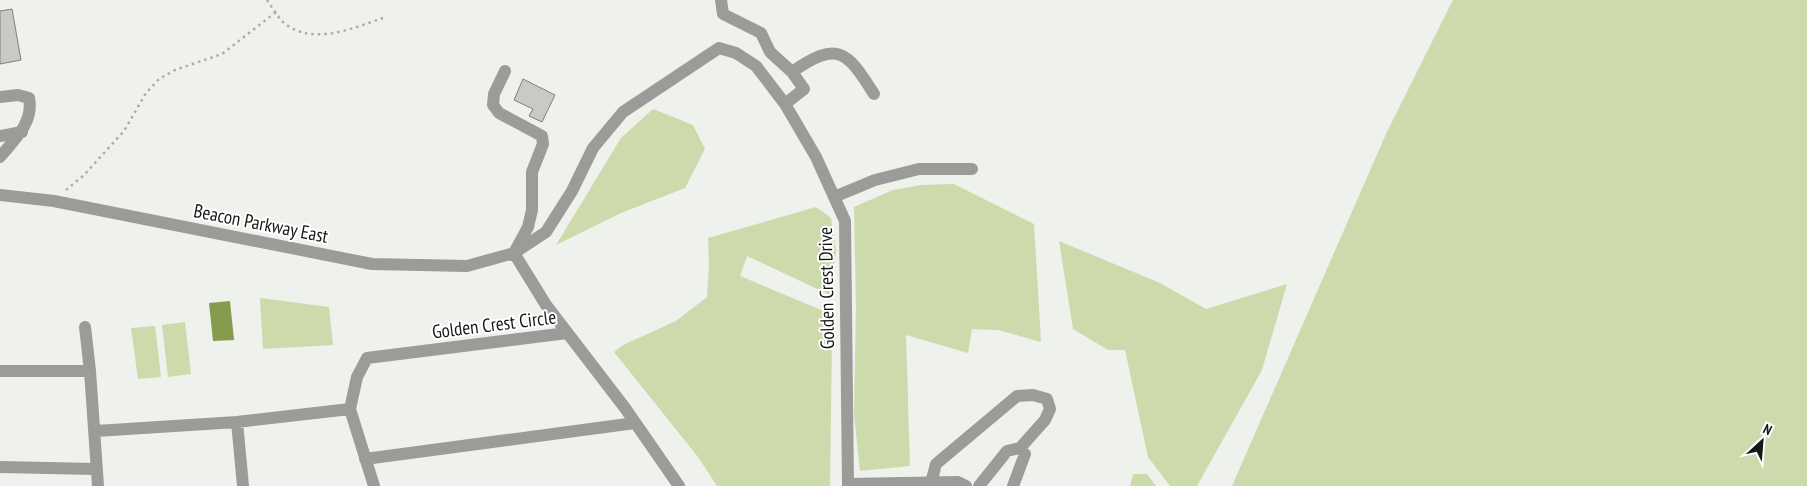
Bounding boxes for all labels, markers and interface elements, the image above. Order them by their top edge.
street label: Beacon Parkway East [192,198,331,248]
street label: Golden Crest Drive [813,227,839,349]
street label: Golden Crest Circle [431,304,557,344]
north arrow [1737,416,1787,466]
text: N [1760,420,1775,439]

